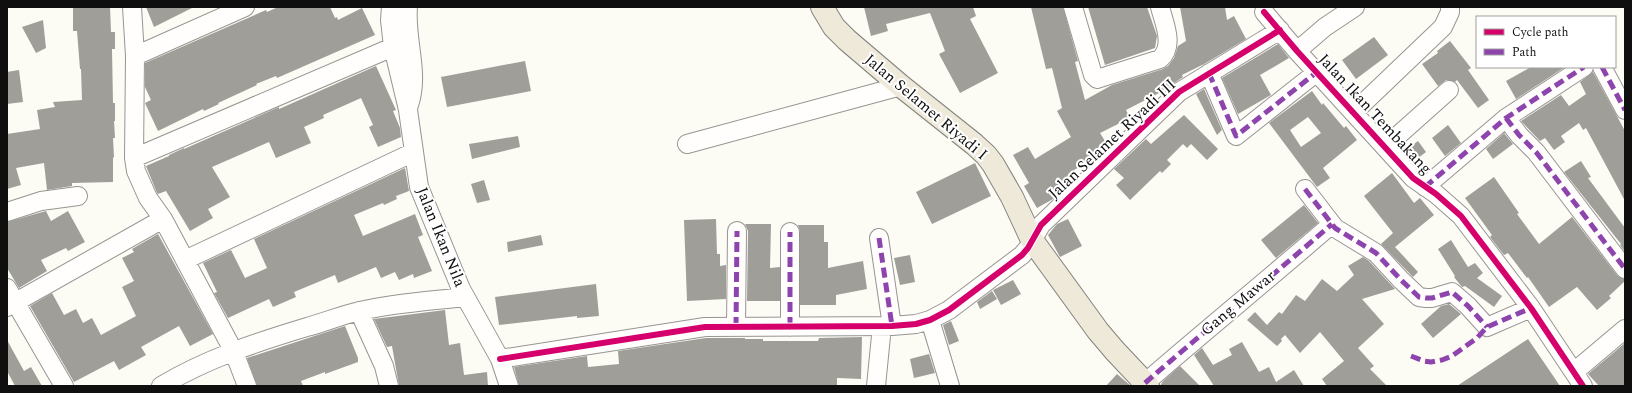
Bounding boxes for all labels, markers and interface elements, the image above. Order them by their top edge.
legend [1476,16,1616,68]
text: Cycle path [1512,23,1569,42]
text: Path [1512,43,1537,62]
street label: Jalan Selamet Riyadi I [859,48,993,166]
street label: Jalan Ikan Tembakang [1312,48,1438,180]
street label: Jalan Selamet Riyadi III [1043,73,1181,205]
street label: Jalan Ikan Nila [410,183,472,291]
street label: Gang Mawar [1195,264,1281,342]

